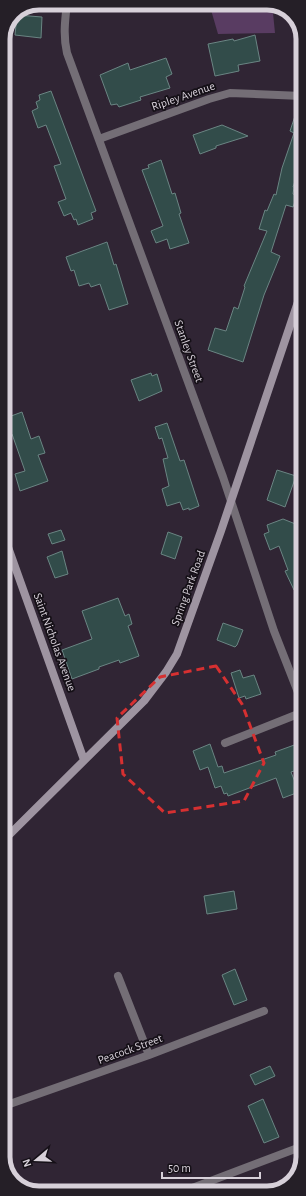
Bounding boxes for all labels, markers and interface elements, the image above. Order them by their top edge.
street label: Ripley Avenue [150,80,217,113]
street label: Stanley Street [171,318,206,384]
street label: Spring Park Road [169,549,207,627]
street label: Saint Nicholas Avenue [32,591,78,693]
street label: Peacock Street [96,1032,164,1066]
north arrow [16,1140,56,1180]
scale bar [162,1154,260,1180]
text: N [21,1158,33,1169]
text: 50 m [168,1162,191,1174]

